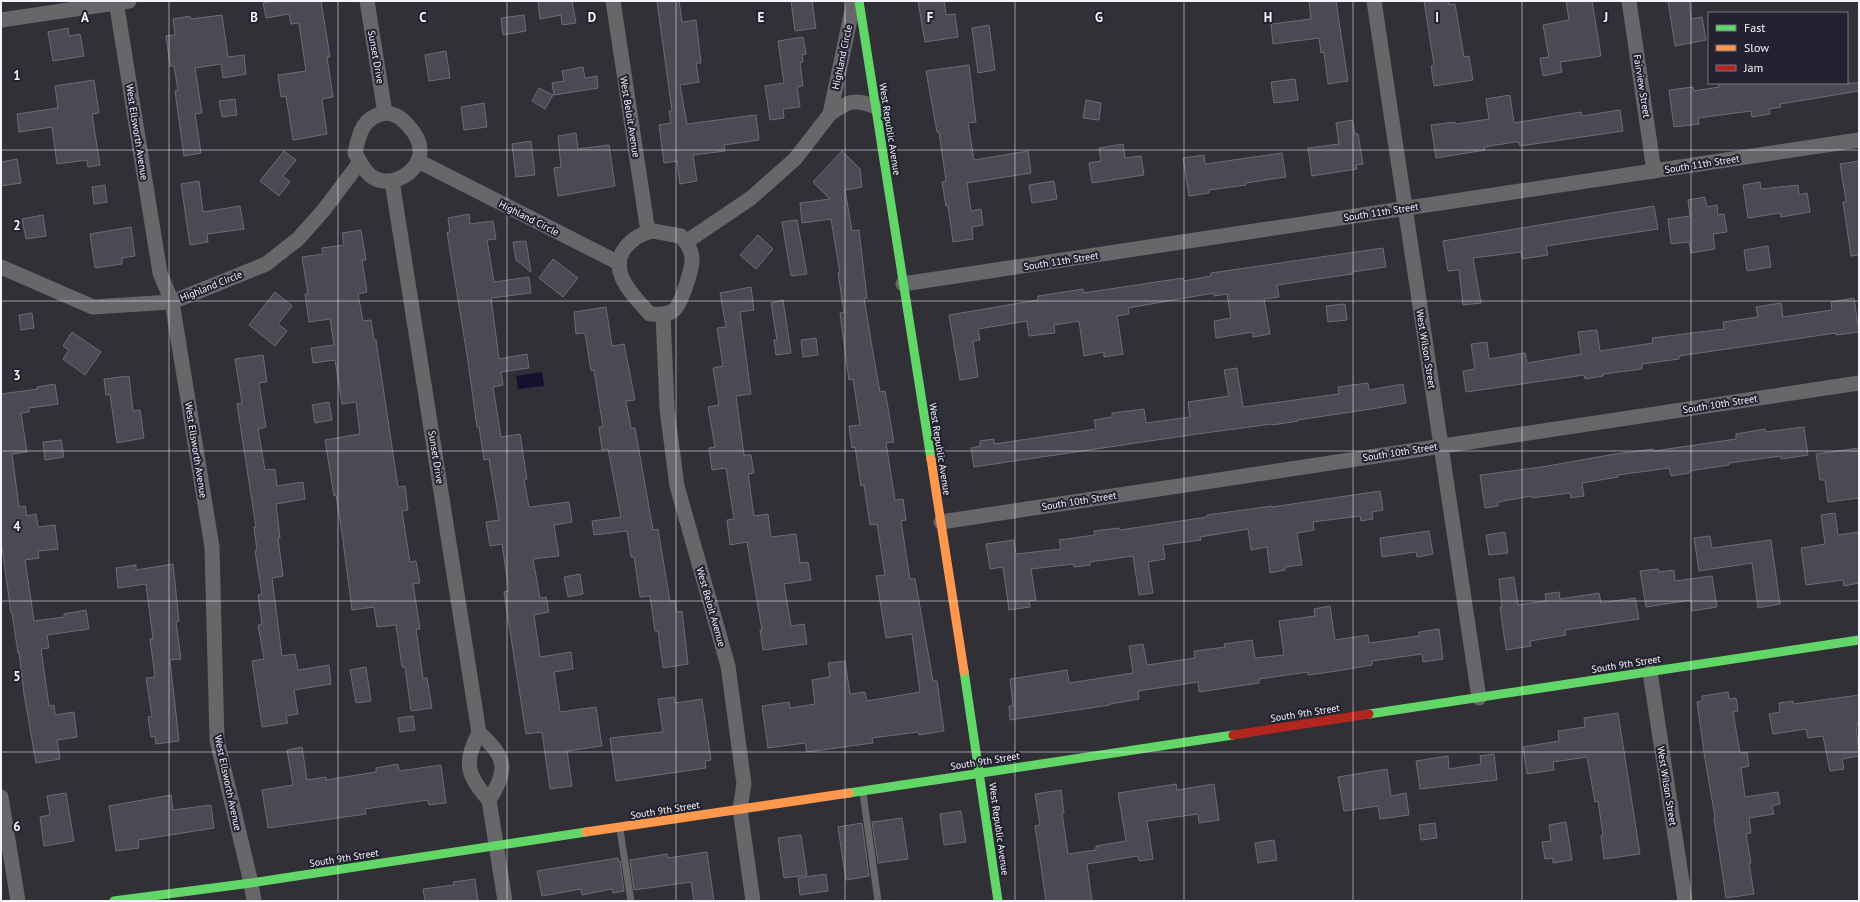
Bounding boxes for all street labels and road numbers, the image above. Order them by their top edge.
street label: Highland Circle [829,23,855,91]
street label: Sunset Drive [365,29,387,85]
street label: Fairview Street [1631,53,1654,119]
street label: West Beloit Avenue [617,75,643,159]
street label: West Republic Avenue [876,82,904,176]
street label: West Ellsworth Avenue [123,83,151,181]
street label: South 11th Street [1664,152,1741,176]
street label: Highland Circle [497,197,561,239]
street label: South 11th Street [1343,200,1420,224]
street label: South 11th Street [1023,249,1100,273]
street label: Highland Circle [178,268,244,304]
street label: West Wilson Street [1413,308,1439,390]
street label: South 10th Street [1682,392,1759,416]
street label: West Ellsworth Avenue [182,401,210,499]
street label: West Republic Avenue [926,402,954,496]
street label: Sunset Drive [425,429,447,485]
street label: South 10th Street [1362,440,1439,464]
street label: South 10th Street [1041,489,1118,513]
street label: West Beloit Avenue [693,566,729,648]
street label: South 9th Street [1590,652,1662,676]
street label: South 9th Street [1269,701,1341,725]
street label: West Ellsworth Avenue [212,734,244,832]
street label: West Wilson Street [1654,745,1680,827]
street label: South 9th Street [949,749,1021,773]
street label: West Republic Avenue [986,782,1012,876]
street label: South 9th Street [629,798,701,822]
street label: South 9th Street [308,846,380,870]

